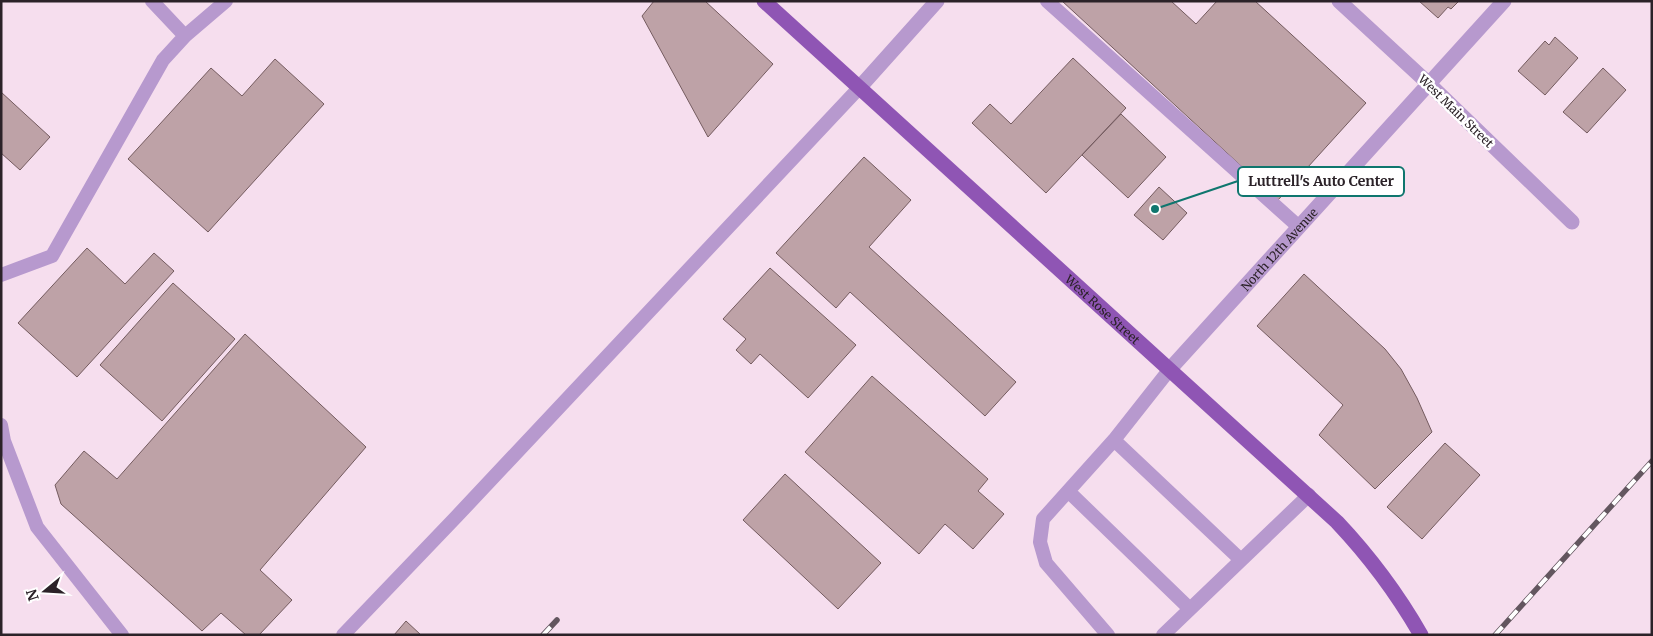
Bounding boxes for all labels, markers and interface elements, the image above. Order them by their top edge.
street label: West Main Street [1415,71,1497,151]
callout: Luttrell's Auto Center [1238,167,1404,196]
text: Luttrell's Auto Center [1248,172,1394,190]
street label: North 12th Avenue [1237,204,1320,294]
street label: West Rose Street [1062,271,1144,347]
north arrow [20,566,70,616]
text: N [22,587,43,603]

